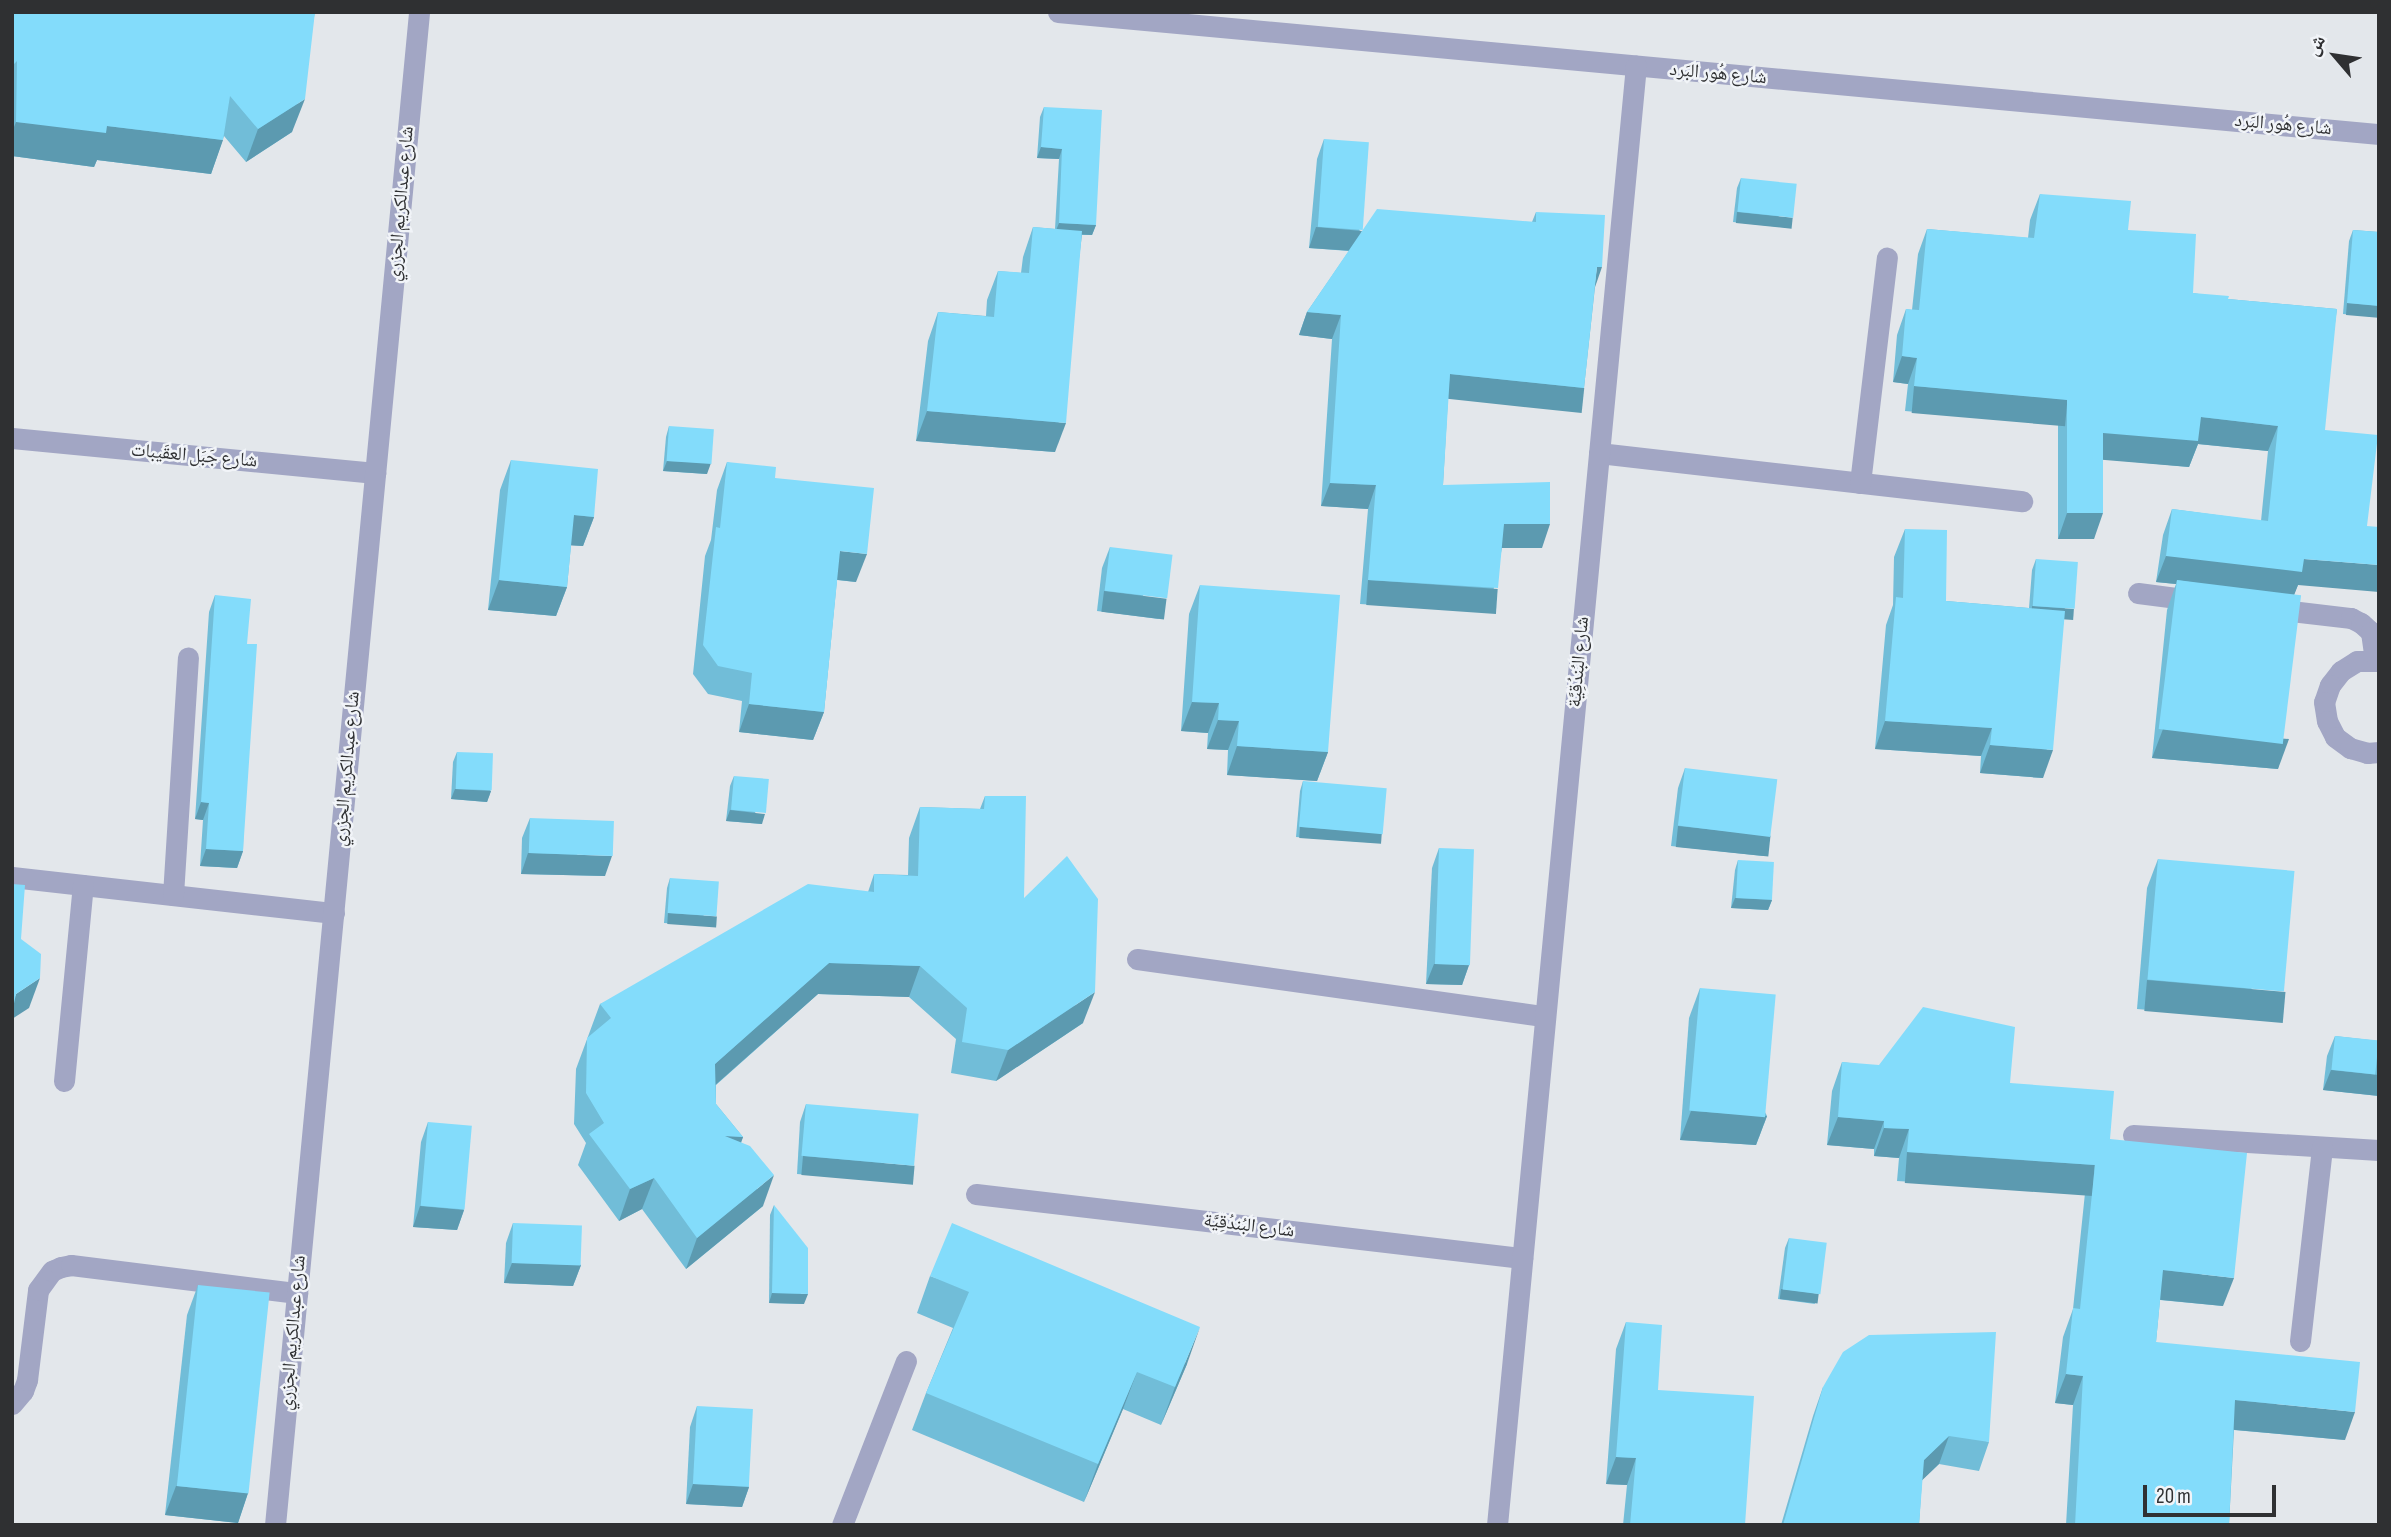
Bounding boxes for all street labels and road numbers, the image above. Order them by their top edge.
street label: شارع هُور البَرد [1668,58,1768,90]
street label: شارع هُور البَرد [2233,109,2333,141]
street label: شارع عبدالكريم الجزري [383,125,419,283]
street label: شارع جَبَل العقَيبات [130,439,258,473]
street label: شارع البُندُقِيَّة [1564,616,1594,708]
street label: شارع عبدالكريم الجزري [329,690,365,848]
street label: شارع البُندُقِيَّة [1202,1209,1296,1243]
street label: شارع عبدالكريم الجزري [275,1254,311,1412]

